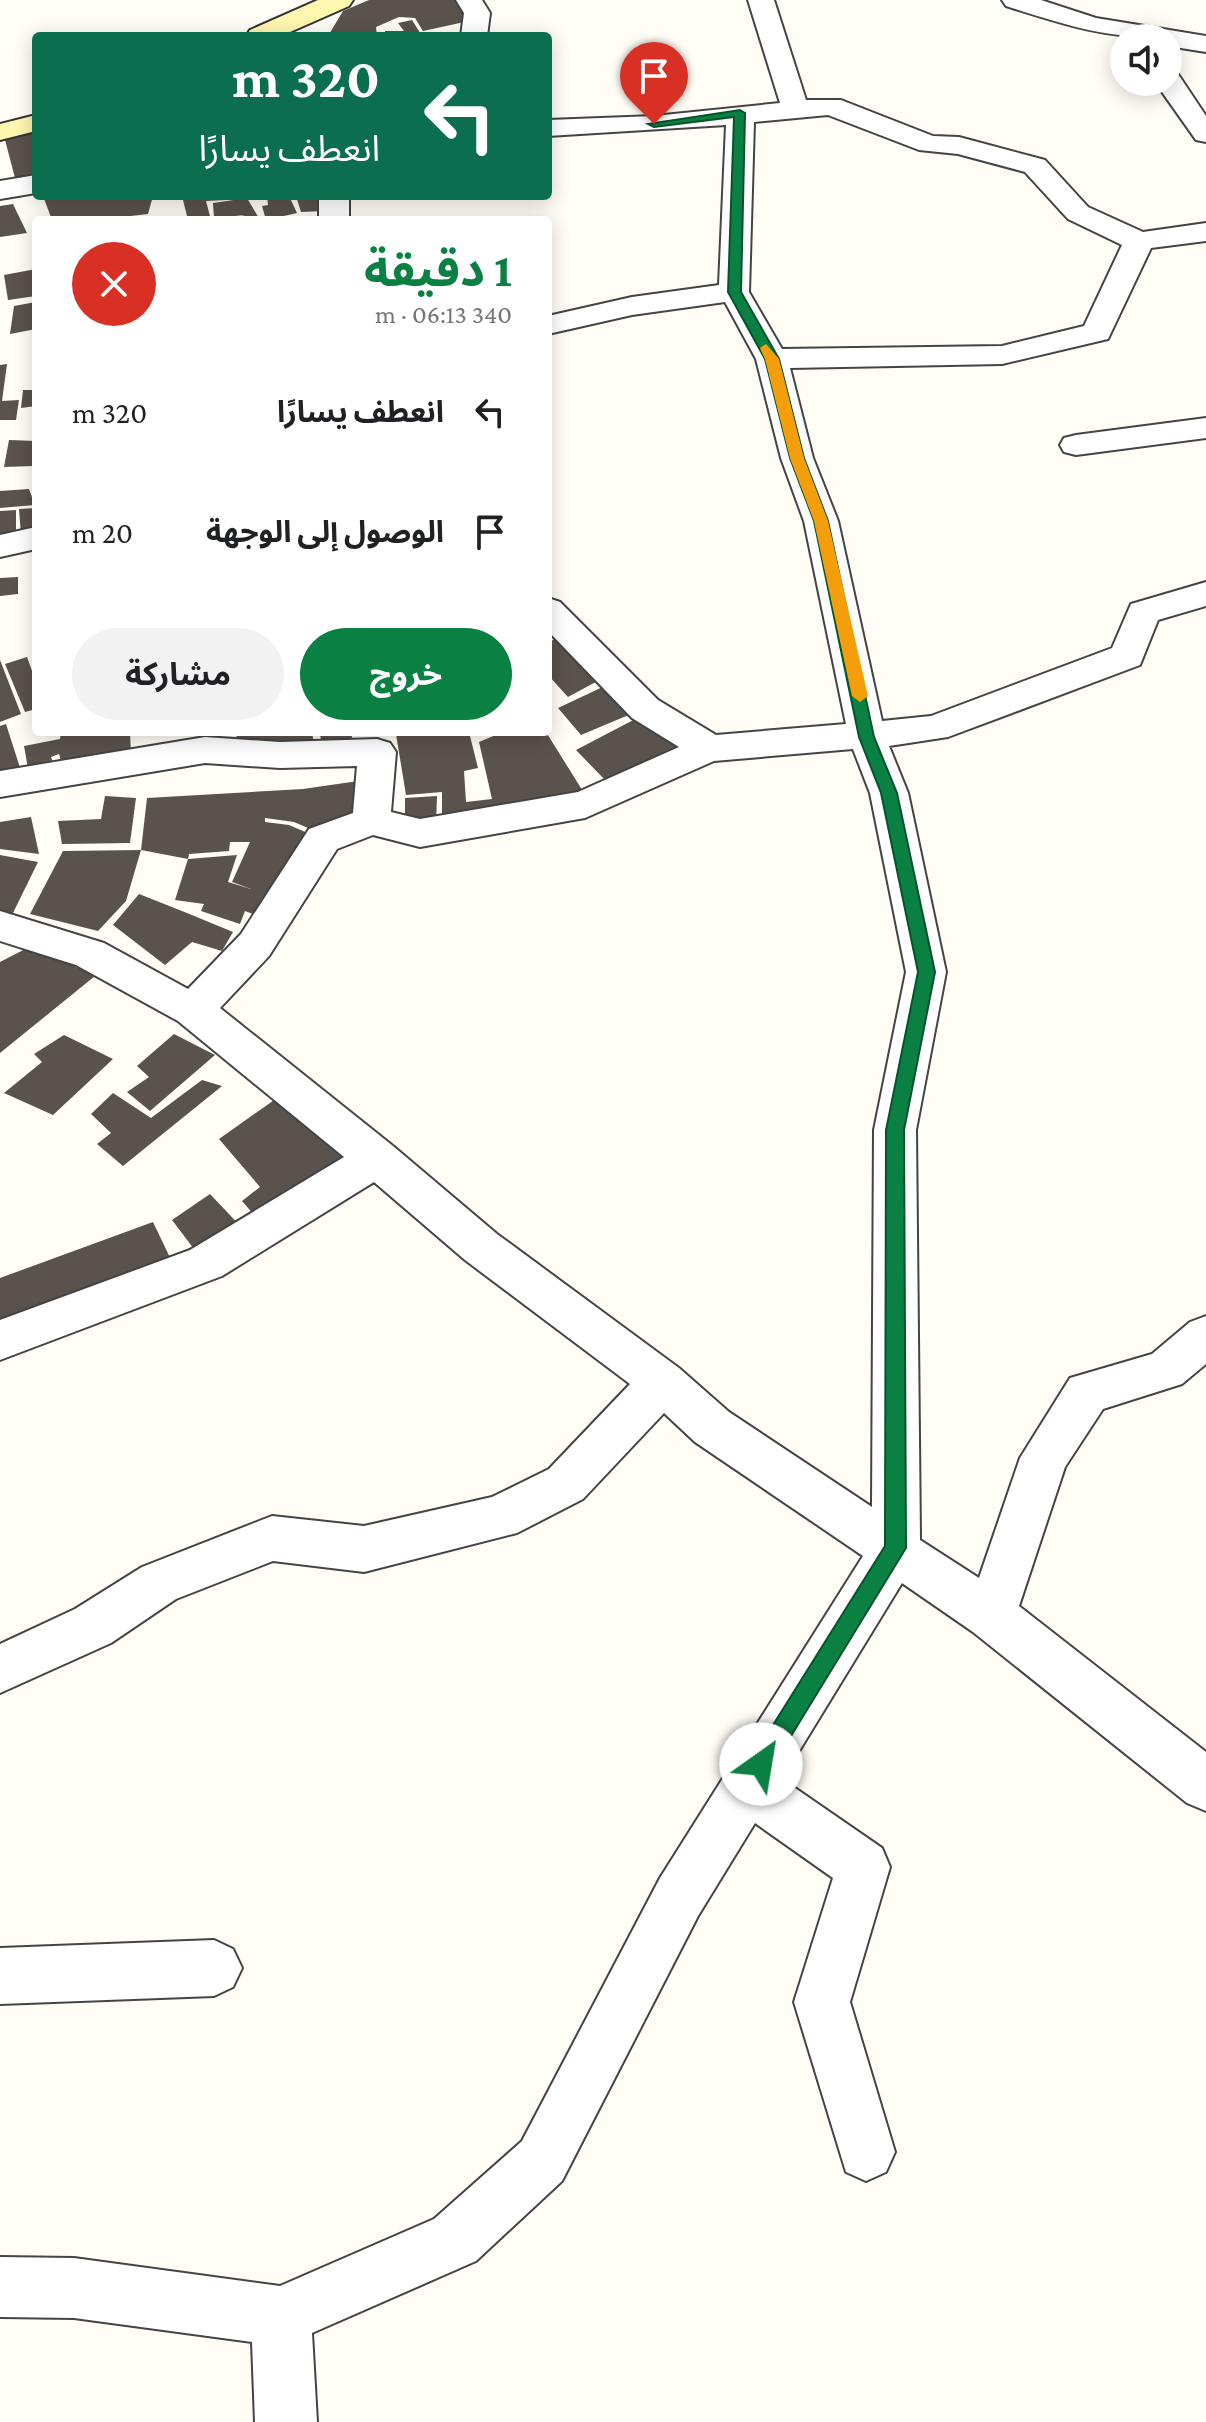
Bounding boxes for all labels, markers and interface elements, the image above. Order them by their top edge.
map controls [1110,24,1182,96]
button: sound [1110,24,1182,96]
pin [620,42,688,124]
text: 320 m [232,47,380,109]
icon: arrive [632,54,676,98]
icon: left [408,64,512,168]
text: انعطف يسارًا [198,129,380,169]
button: close [72,242,156,326]
text: 1 دقيقة [364,243,512,296]
text: 340 m · 06:13 [375,300,512,329]
icon: left [468,390,512,434]
text: انعطف يسارًا [277,395,444,428]
text: 320 m [72,396,147,429]
icon: arrive [468,510,512,554]
text: الوصول إلى الوجهة [206,515,444,548]
text: 20 m [72,516,133,549]
button: مشاركة [72,628,284,720]
button: خروج [300,628,512,720]
position arrow [719,1722,803,1806]

